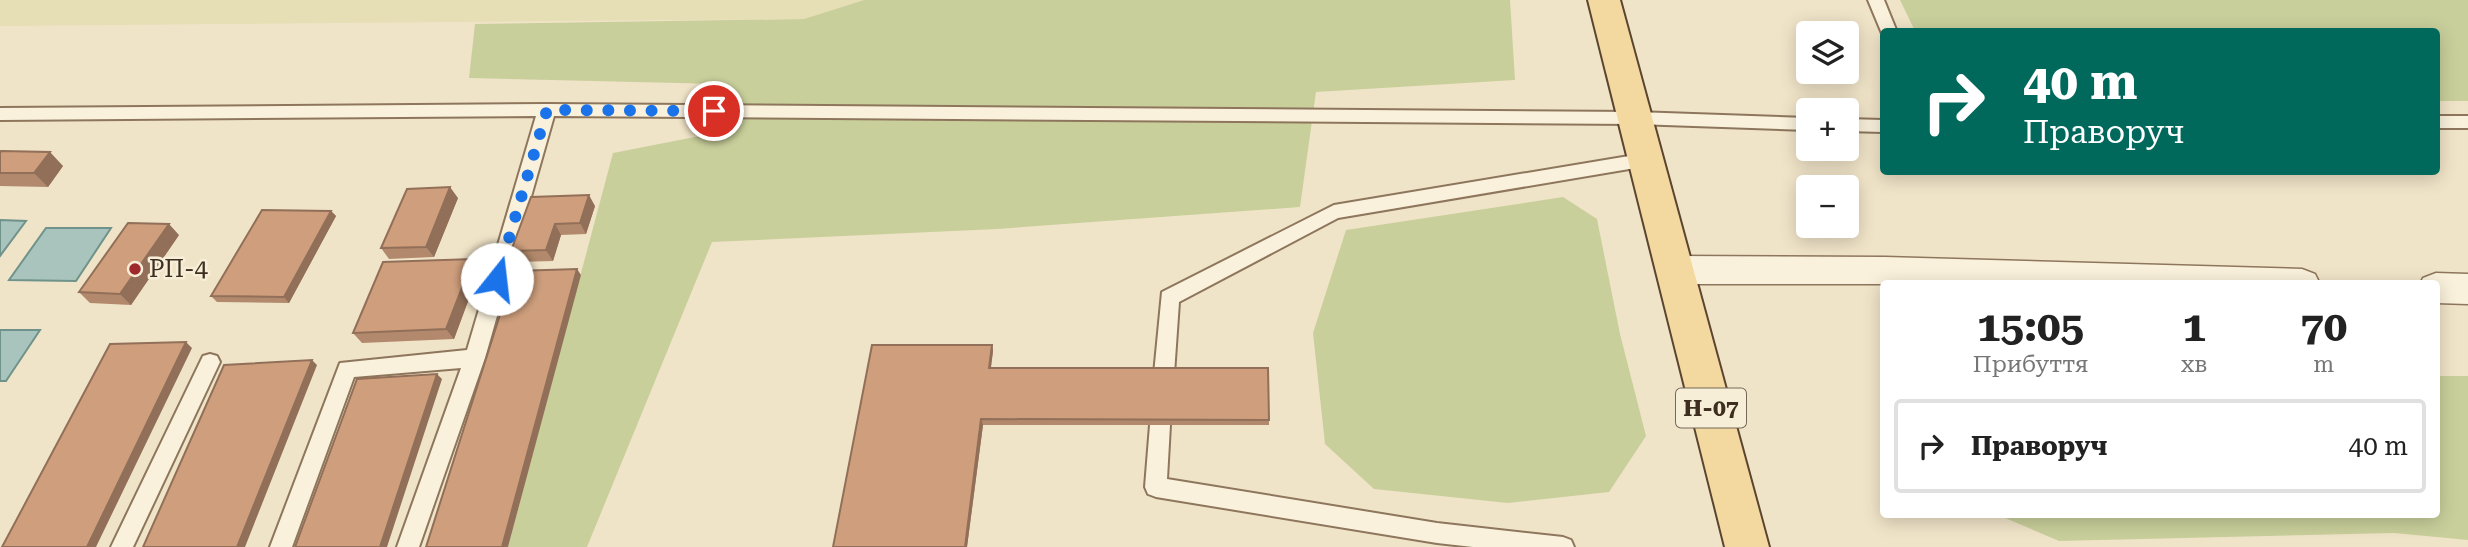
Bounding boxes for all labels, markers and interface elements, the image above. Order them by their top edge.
map controls [1796,21,1859,238]
button: layers [1796,21,1859,84]
text: 40 m [2023,54,2138,111]
icon: right [1908,56,1999,147]
pin [684,81,744,141]
icon: arrive [695,92,733,130]
button: + [1796,98,1859,161]
text: Праворуч [2023,113,2184,151]
button: − [1796,175,1859,238]
position arrow [460,242,534,316]
place label: РП-4 [149,255,209,283]
marker: РП-4 [127,261,143,277]
text: 15:05 [1977,302,2084,351]
text: 1 [2183,302,2206,351]
text: 70 [2300,302,2347,351]
text: Прибуття [1973,351,2088,378]
text: хв [2181,351,2208,378]
text: m [2313,351,2334,378]
road number: Н-07 [1676,388,1746,428]
icon: right [1912,427,1950,465]
text: Праворуч [1971,431,2107,461]
text: 40 m [2349,431,2408,461]

